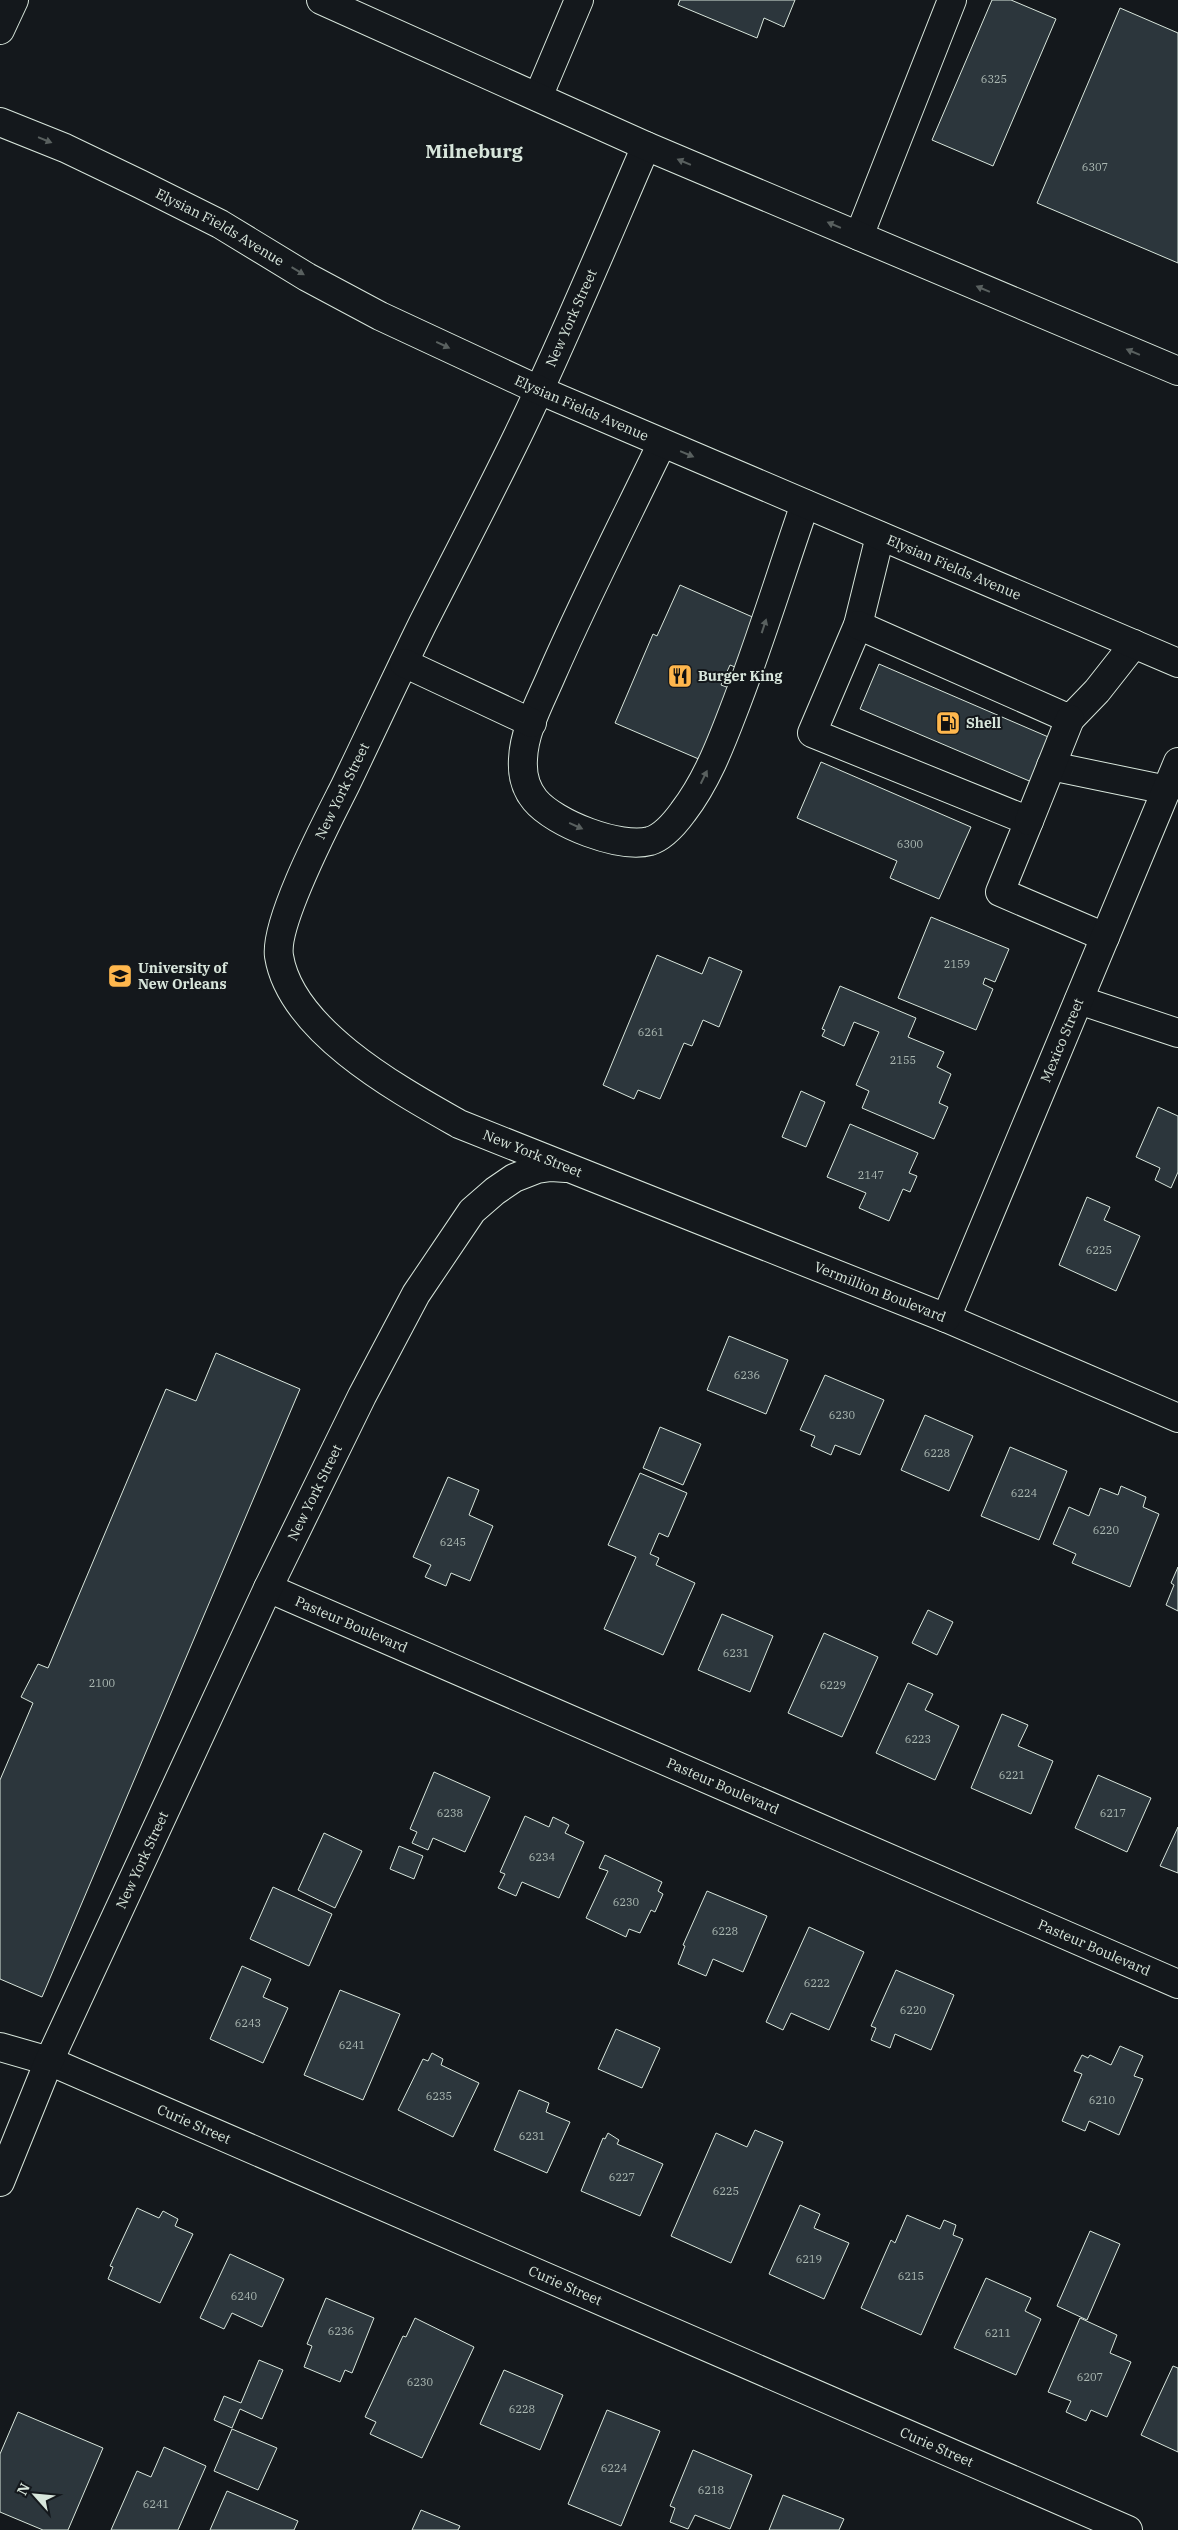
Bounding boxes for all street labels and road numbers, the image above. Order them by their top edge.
street label: Elysian Fields Avenue [153,184,287,270]
street label: New York Street [541,266,601,370]
street label: Elysian Fields Avenue [512,371,651,445]
street label: Elysian Fields Avenue [884,531,1024,604]
street label: New York Street [311,740,373,842]
street label: Mexico Street [1036,995,1087,1085]
street label: New York Street [480,1125,585,1181]
street label: Vermillion Boulevard [812,1257,949,1326]
street label: New York Street [283,1441,346,1544]
street label: Pasteur Boulevard [292,1592,411,1657]
street label: Pasteur Boulevard [664,1754,782,1818]
street label: New York Street [112,1808,172,1912]
street label: Pasteur Boulevard [1035,1915,1154,1980]
street label: Curie Street [154,2100,234,2148]
street label: Curie Street [526,2262,605,2309]
street label: Curie Street [897,2423,976,2471]

